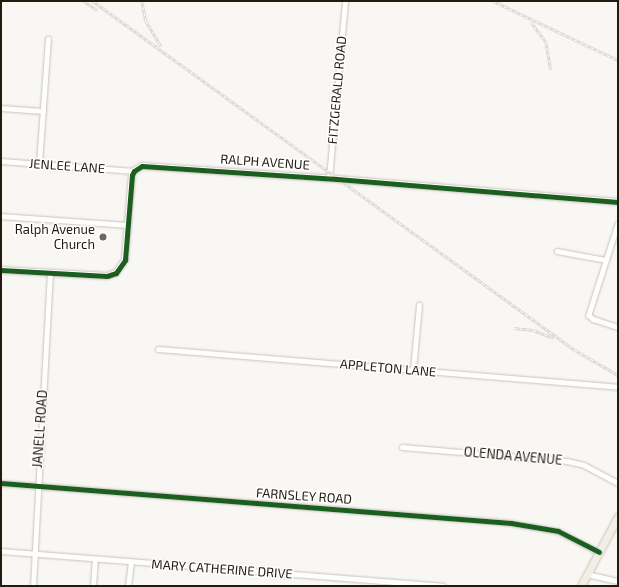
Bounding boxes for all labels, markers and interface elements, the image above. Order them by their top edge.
street label: FITZGERALD ROAD [325,35,349,145]
street label: RALPH AVENUE [220,151,310,173]
street label: JENLEE LANE [28,156,106,176]
place label: Ralph Avenue Church [14,222,95,253]
marker: Ralph Avenue Church [98,232,108,242]
street label: APPLETON LANE [339,356,437,380]
street label: JANELL ROAD [29,389,51,469]
street label: OLENDA AVENUE [463,444,563,468]
street label: FARNSLEY ROAD [255,485,353,507]
street label: MARY CATHERINE DRIVE [151,556,293,582]

